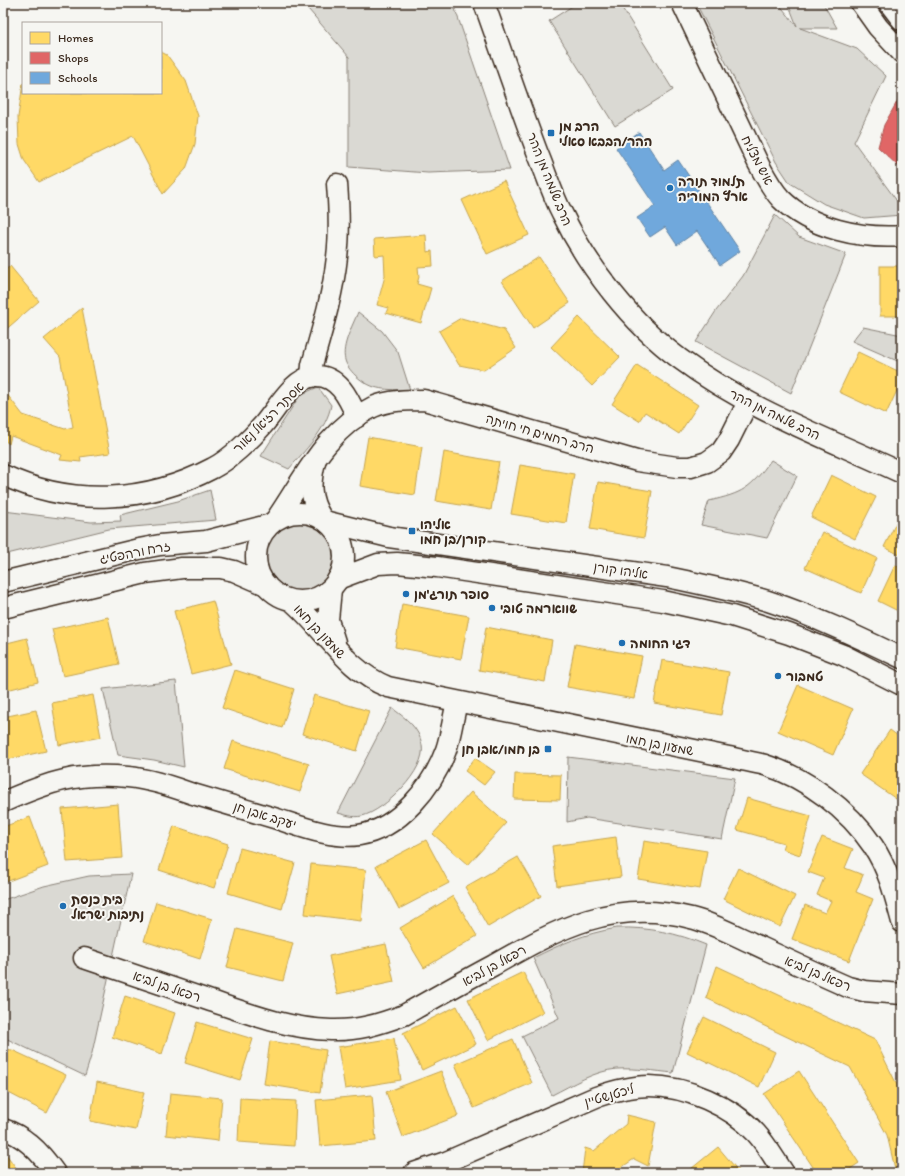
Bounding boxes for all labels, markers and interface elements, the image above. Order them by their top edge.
legend [22,22,162,94]
text: Homes [58,31,94,45]
text: Shops [58,51,89,65]
text: Schools [58,71,97,85]
place label: הרב מן ההר/הבבא סאלי [559,119,652,149]
marker: הרב מן ההר/הבבא סאלי [546,128,556,138]
street label: הרב שלמה מן ההר [523,130,575,228]
street label: איש מצליח [738,133,777,188]
place label: תלמוד תורה ארץ המוריה [678,174,748,204]
marker: תלמוד תורה ארץ המוריה [665,183,675,193]
street label: אסתר רזיאל נאור [230,379,307,456]
street label: הרב שלמה מן ההר [726,386,823,444]
street label: הרב רחמים חי חויתה [484,411,596,456]
place label: אליהו קורן/בן חמו [420,517,486,548]
marker: אליהו קורן/בן חמו [407,526,417,536]
street label: זרח ורהפטיג [98,538,172,567]
street label: אליהו קורן [592,559,649,583]
place label: סופר תורג'מן [414,587,490,603]
marker: סופר תורג'מן [401,589,411,599]
street label: שמעון בן חמו [291,601,349,662]
place label: שווארמה טובי [500,601,577,616]
marker: שווארמה טובי [487,603,497,613]
place label: דגי החומה [630,636,691,651]
marker: דגי החומה [617,638,627,648]
place label: טמבור [786,669,824,684]
marker: טמבור [773,671,783,681]
street label: שמעון בן חמו [625,731,695,758]
place label: בן חמו/אבן חן [461,742,540,758]
marker: בן חמו/אבן חן [543,744,553,754]
street label: יעקב אבן חן [231,799,298,833]
place label: בית כנסת נתיבות ישראל [71,892,144,923]
marker: בית כנסת נתיבות ישראל [58,901,68,911]
street label: רפאל בן לביא [460,942,529,989]
street label: רפאל בן לביא [782,953,853,994]
street label: רפאל בן לביא [131,968,203,1005]
street label: ליכטנשטיין [583,1081,636,1110]

